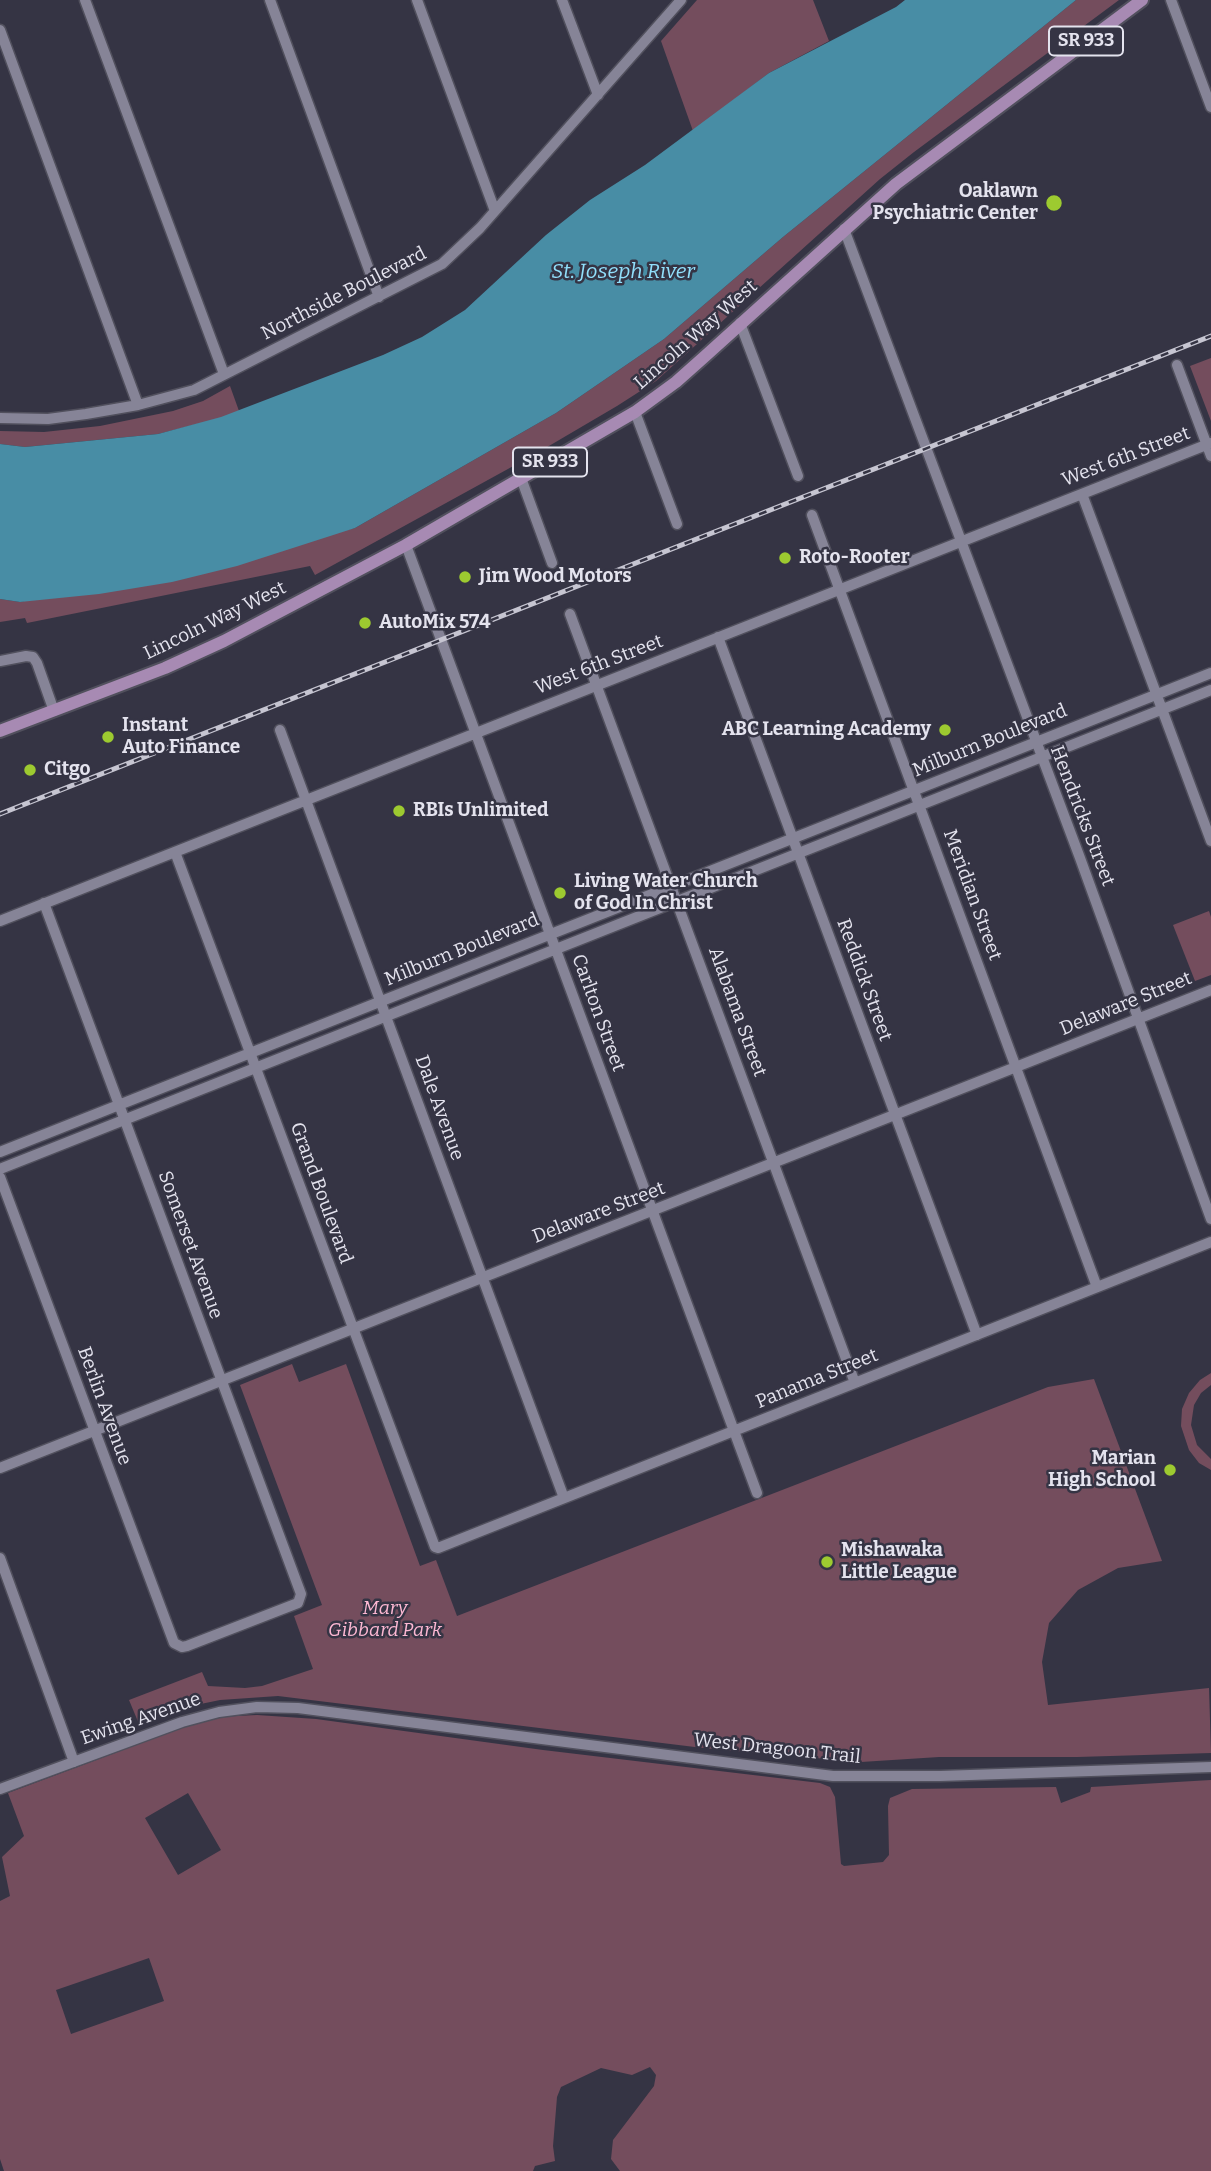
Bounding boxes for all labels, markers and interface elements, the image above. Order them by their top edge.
road number: SR 933 [1049,26,1123,56]
place label: Oaklawn Psychiatric Center [873,181,1038,225]
marker: Oaklawn Psychiatric Center [1044,193,1064,213]
street label: Northside Boulevard [258,242,430,346]
water label: St. Joseph River [551,259,695,285]
street label: Lincoln Way West [630,275,762,395]
street label: West 6th Street [1059,422,1193,492]
road number: SR 933 [513,448,587,476]
place label: Roto-Rooter [799,547,910,569]
marker: Roto-Rooter [777,550,793,566]
place label: Jim Wood Motors [479,566,632,588]
marker: Jim Wood Motors [457,569,473,585]
street label: Lincoln Way West [140,577,290,665]
place label: AutoMix 574 [379,612,490,634]
marker: AutoMix 574 [357,615,373,631]
street label: West 6th Street [532,630,666,700]
street label: Milburn Boulevard [910,700,1070,782]
place label: Instant Auto Finance [122,715,240,759]
place label: ABC Learning Academy [722,719,931,741]
marker: ABC Learning Academy [937,722,953,738]
marker: Instant Auto Finance [100,729,116,745]
street label: Hendricks Street [1045,743,1119,889]
place label: Citgo [44,759,91,781]
marker: Citgo [22,762,38,778]
place label: RBIs Unlimited [413,800,548,822]
marker: RBIs Unlimited [391,803,407,819]
street label: Meridian Street [938,827,1006,963]
place label: Living Water Church of God In Christ [574,871,758,915]
marker: Living Water Church of God In Christ [552,885,568,901]
street label: Milburn Boulevard [382,909,542,991]
street label: Reddick Street [831,916,897,1044]
street label: Alabama Street [703,944,771,1080]
street label: Carlton Street [566,951,630,1075]
street label: Delaware Street [1057,967,1195,1041]
street label: Dale Avenue [409,1052,469,1164]
street label: Grand Boulevard [285,1119,357,1267]
street label: Somerset Avenue [153,1168,227,1322]
street label: Delaware Street [530,1177,668,1249]
street label: Berlin Avenue [72,1344,136,1468]
street label: Panama Street [753,1344,881,1414]
place label: Marian High School [1048,1448,1156,1492]
marker: Marian High School [1162,1462,1178,1478]
place label: Mishawaka Little League [841,1540,957,1584]
marker: Mishawaka Little League [819,1554,835,1570]
park label: Mary Gibbard Park [328,1598,442,1642]
street label: Ewing Avenue [78,1688,204,1750]
street label: West Dragoon Trail [692,1729,862,1769]

